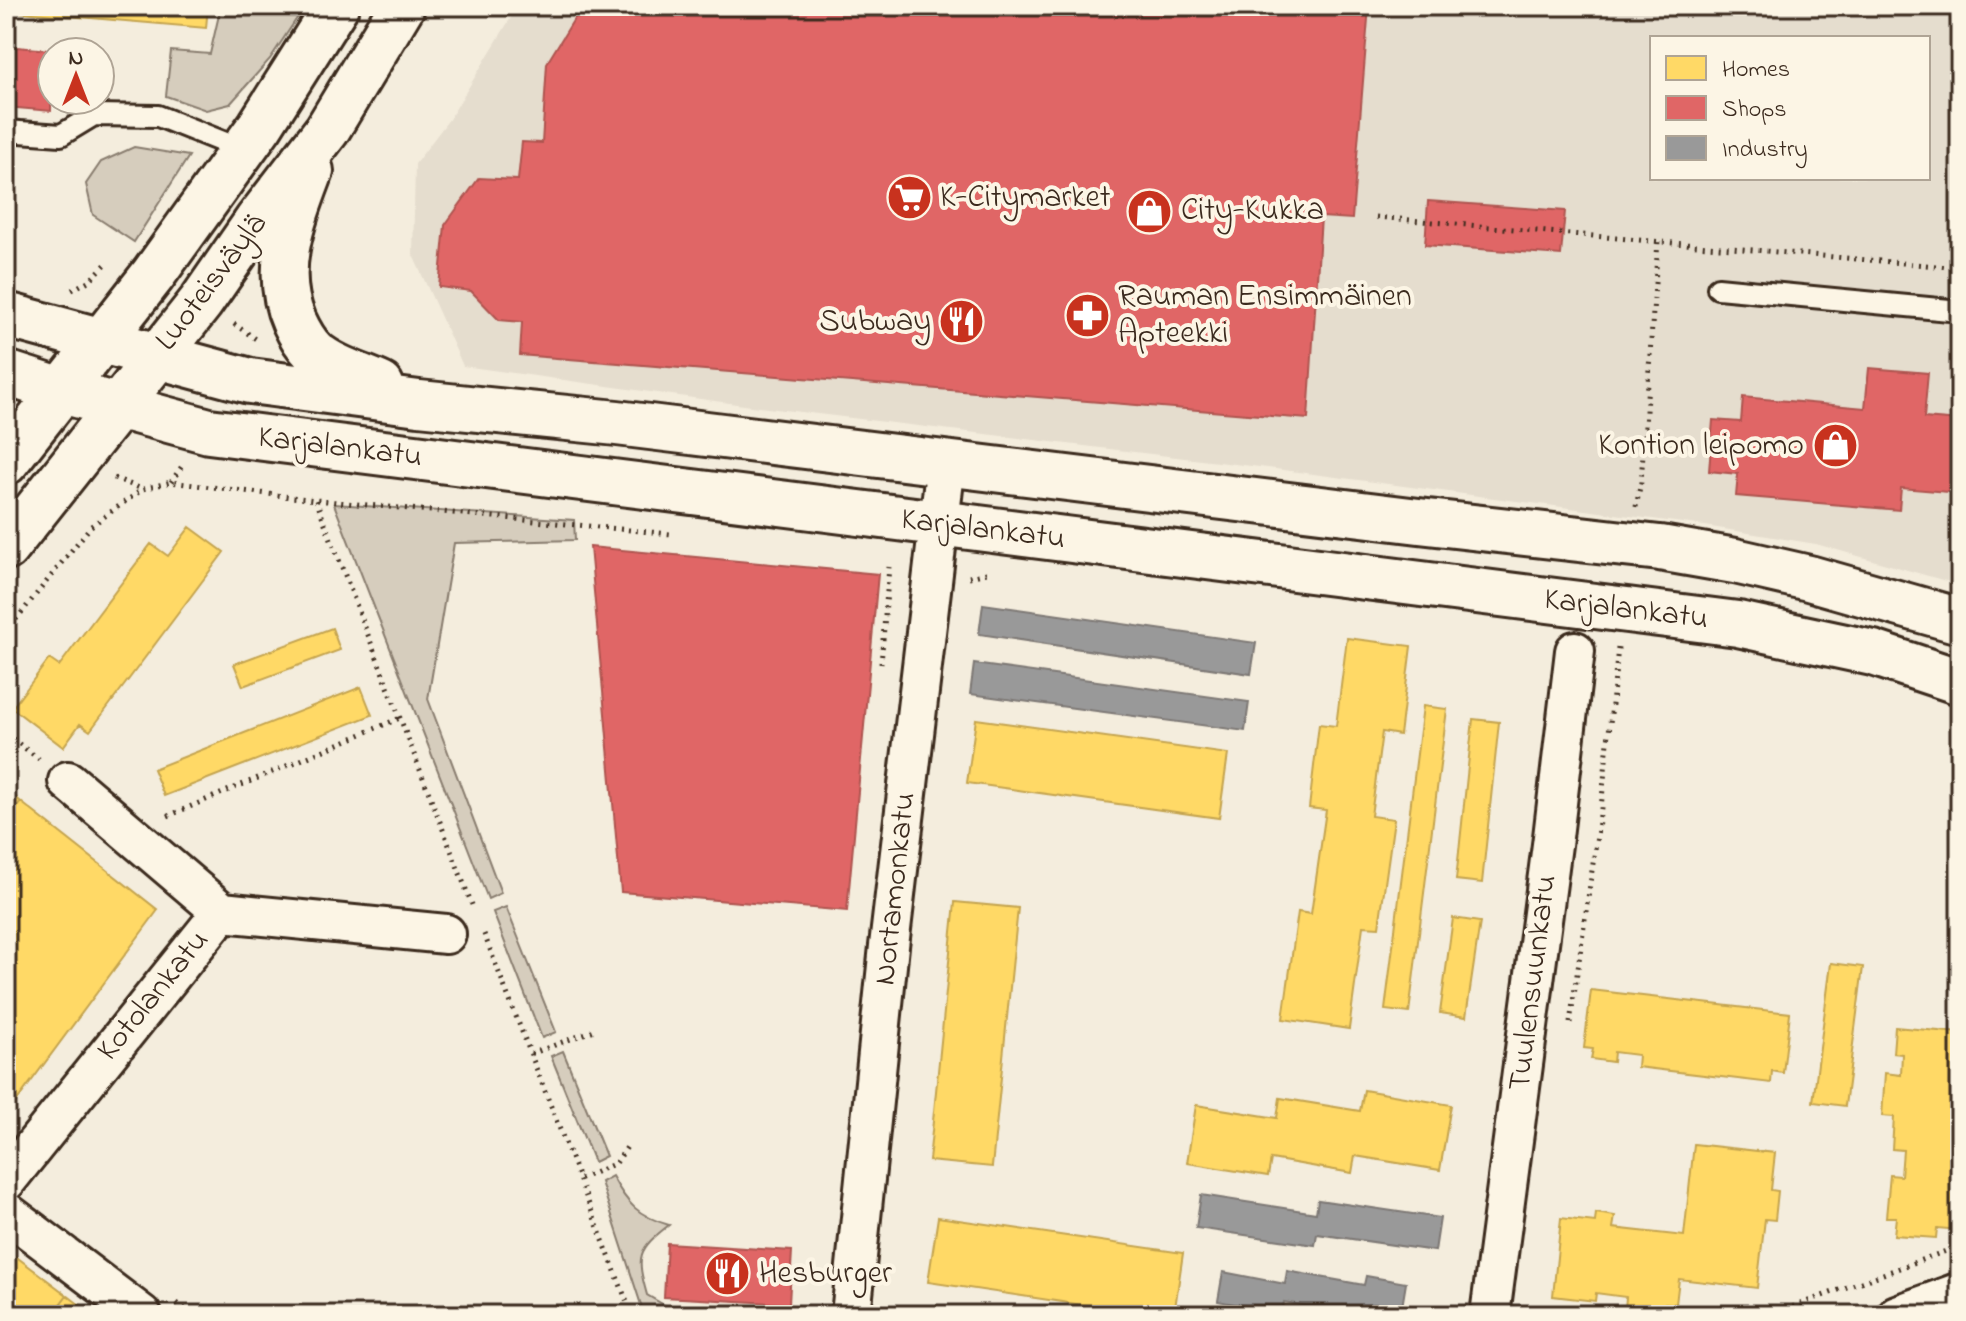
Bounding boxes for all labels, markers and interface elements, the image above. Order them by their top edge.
north arrow [36,36,116,116]
legend [1650,36,1930,180]
text: N [69,43,83,75]
text: Homes [1722,53,1790,88]
text: Shops [1722,93,1787,128]
text: Industry [1722,133,1808,169]
supermarket icon: K-Citymarket [885,174,933,222]
place label: K-Citymarket [940,175,1111,222]
shop icon: City-Kukka [1126,187,1174,235]
place label: City-Kukka [1181,188,1324,235]
street label: Luoteisväylä [145,204,279,362]
place label: Rauman Ensimmäinen Apteekki [1118,274,1412,358]
pharmacy icon: Rauman Ensimmäinen Apteekki [1063,291,1111,339]
restaurant icon: Subway [938,298,986,346]
place label: Subway [819,299,931,346]
street label: Karjalankatu [255,415,425,481]
shop icon: Kontion leipomo [1811,422,1859,470]
place label: Kontion leipomo [1598,423,1804,470]
street label: Karjalankatu [898,497,1068,563]
street label: Karjalankatu [1541,577,1711,643]
street label: Nortamonkatu [863,790,929,988]
street label: Tuulensuunkatu [1497,872,1571,1094]
street label: Kotolankatu [86,920,222,1072]
restaurant icon: Hesburger [704,1250,752,1298]
place label: Hesburger [759,1251,892,1298]

